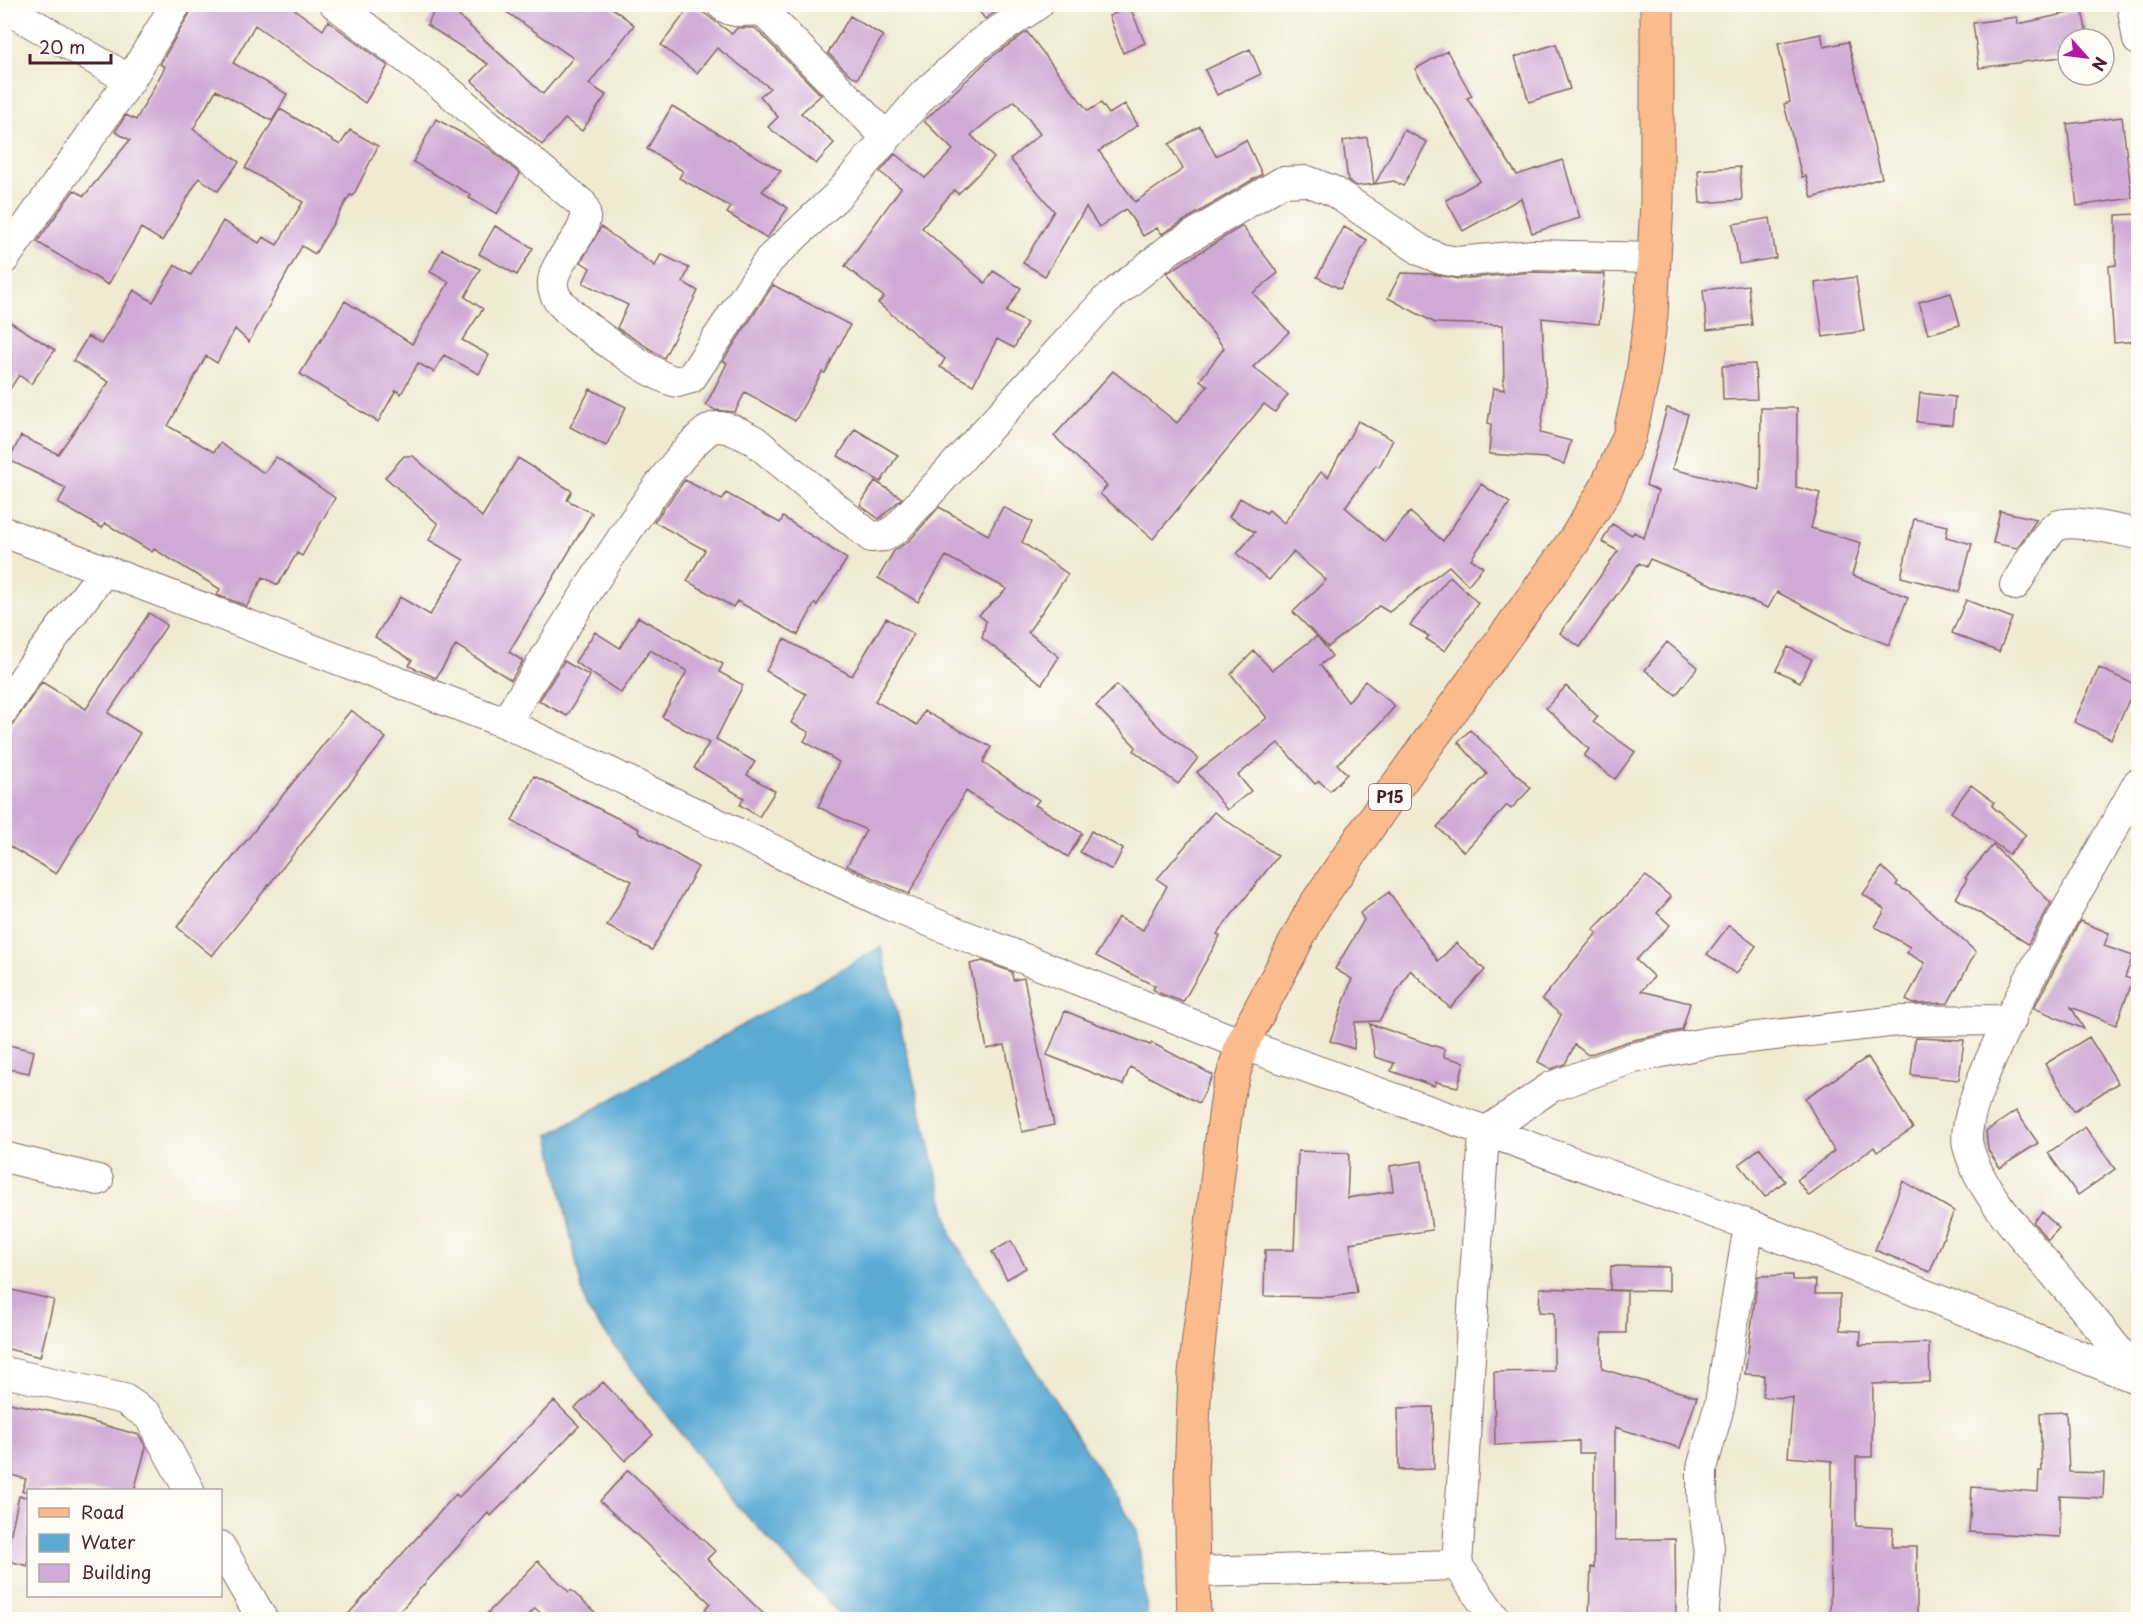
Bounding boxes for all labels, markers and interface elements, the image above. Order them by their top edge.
scale bar [30,27,111,65]
north arrow [2056,27,2116,87]
text: 20 m [39,33,85,60]
text: N [2087,53,2114,76]
road number: P15 [1369,784,1411,810]
legend [27,1489,222,1597]
text: Road [81,1498,125,1525]
text: Water [81,1528,136,1555]
text: Building [81,1558,151,1585]

